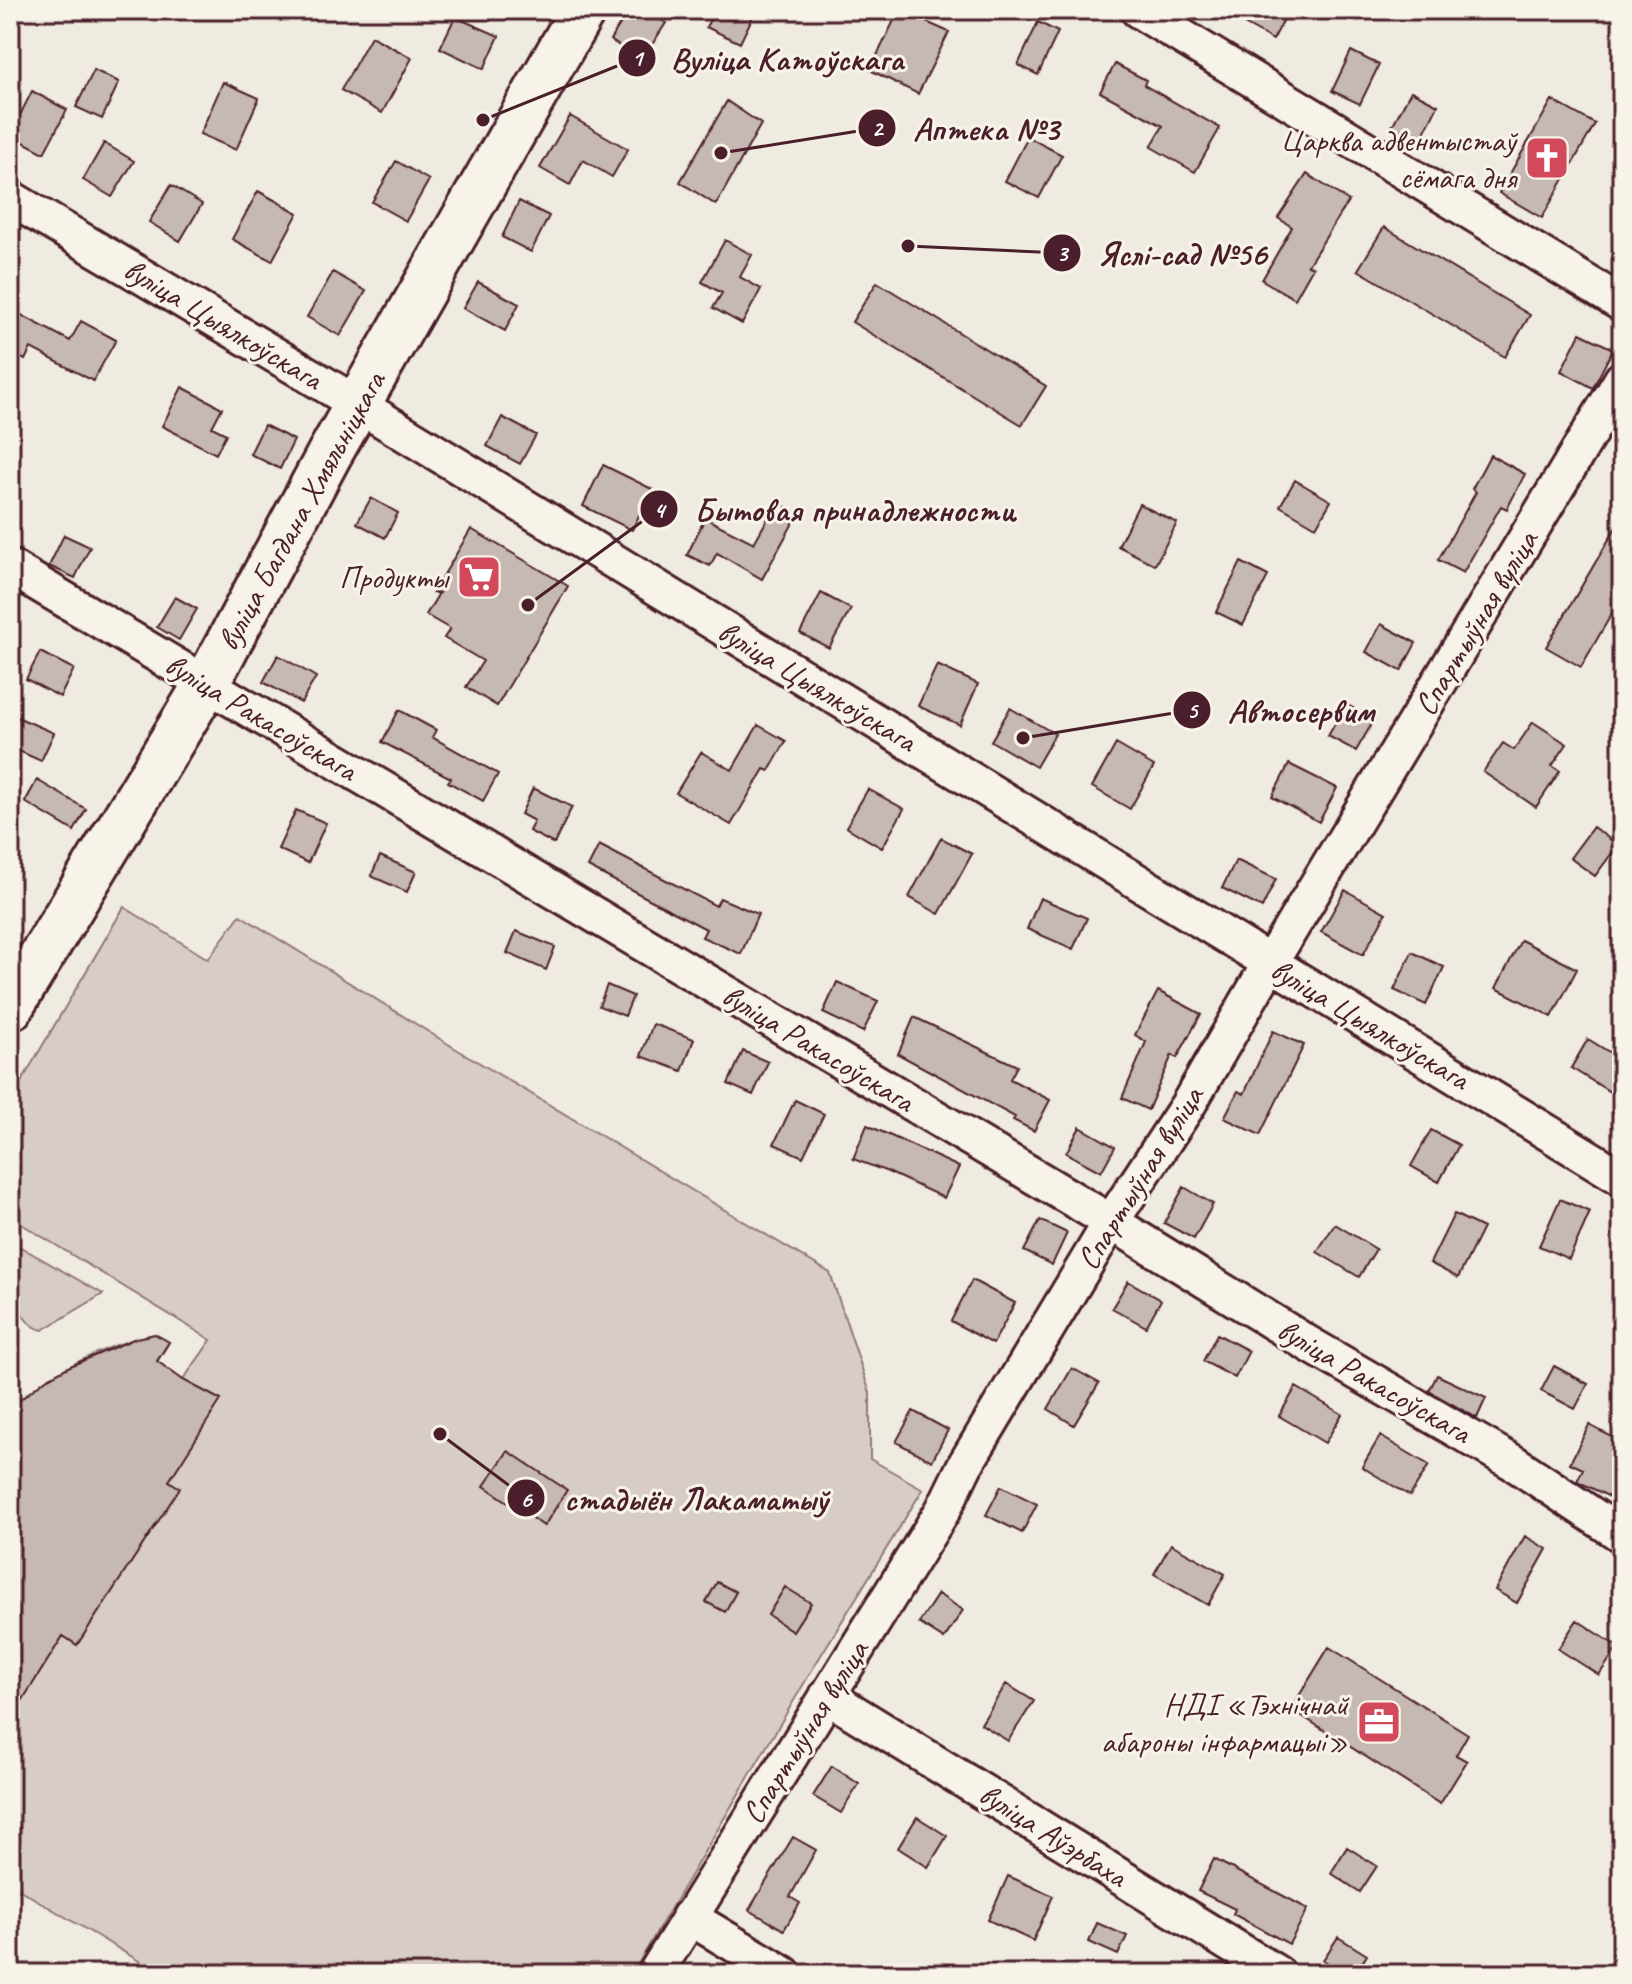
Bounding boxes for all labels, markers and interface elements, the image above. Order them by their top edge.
callout: Вуліца Катоўскага [617,29,916,87]
text: Вуліца Катоўскага [671,37,905,80]
text: 1 [632,43,646,73]
callout: Аптека №3 [857,99,1075,157]
text: Аптека №3 [913,107,1062,150]
text: 2 [872,113,885,143]
place label: Царква адвентыстаў сёмага дня [1280,120,1518,198]
church icon: Царква адвентыстаў сёмага дня [1523,134,1571,182]
callout: Яслі-сад №56 [1042,224,1283,282]
text: Яслі-сад №56 [1097,232,1269,275]
text: 3 [1057,238,1070,268]
street label: вуліца Цыялкоўскага [116,249,331,400]
street label: вуліца Багдана Хмяльніцкага [207,363,396,658]
callout: Бытовая принадлежности [639,480,1031,538]
text: Бытовая принадлежности [694,488,1017,531]
text: 4 [654,495,668,525]
street label: Спартыўная вуліца [1405,521,1548,723]
supermarket icon: Продукты [455,553,503,601]
place label: Продукты [339,557,450,598]
street label: вуліца Цыялкоўскага [710,611,925,762]
street label: вуліца Ракасоўскага [158,644,366,791]
callout: Автосервим [1172,681,1391,739]
text: Автосервим [1228,689,1376,732]
text: 5 [1187,695,1200,725]
street label: вуліца Цыялкоўскага [1263,949,1478,1100]
street label: вуліца Ракасоўскага [715,975,923,1122]
street label: Спартыўная вуліца [1067,1077,1214,1277]
street label: вуліца Ракасоўскага [1270,1309,1480,1454]
callout: стадыён Лакаматыў [506,1469,846,1527]
text: стадыён Лакаматыў [564,1477,831,1520]
text: 6 [520,1484,533,1514]
street label: Спартыўная вуліца [732,1631,879,1831]
place label: НДІ «Тэхнічнай абароны інфармацыі» [1101,1684,1350,1762]
office icon: НДІ «Тэхнічнай абароны інфармацыі» [1355,1698,1403,1746]
street label: вуліца Аўэрбаха [971,1773,1136,1898]

